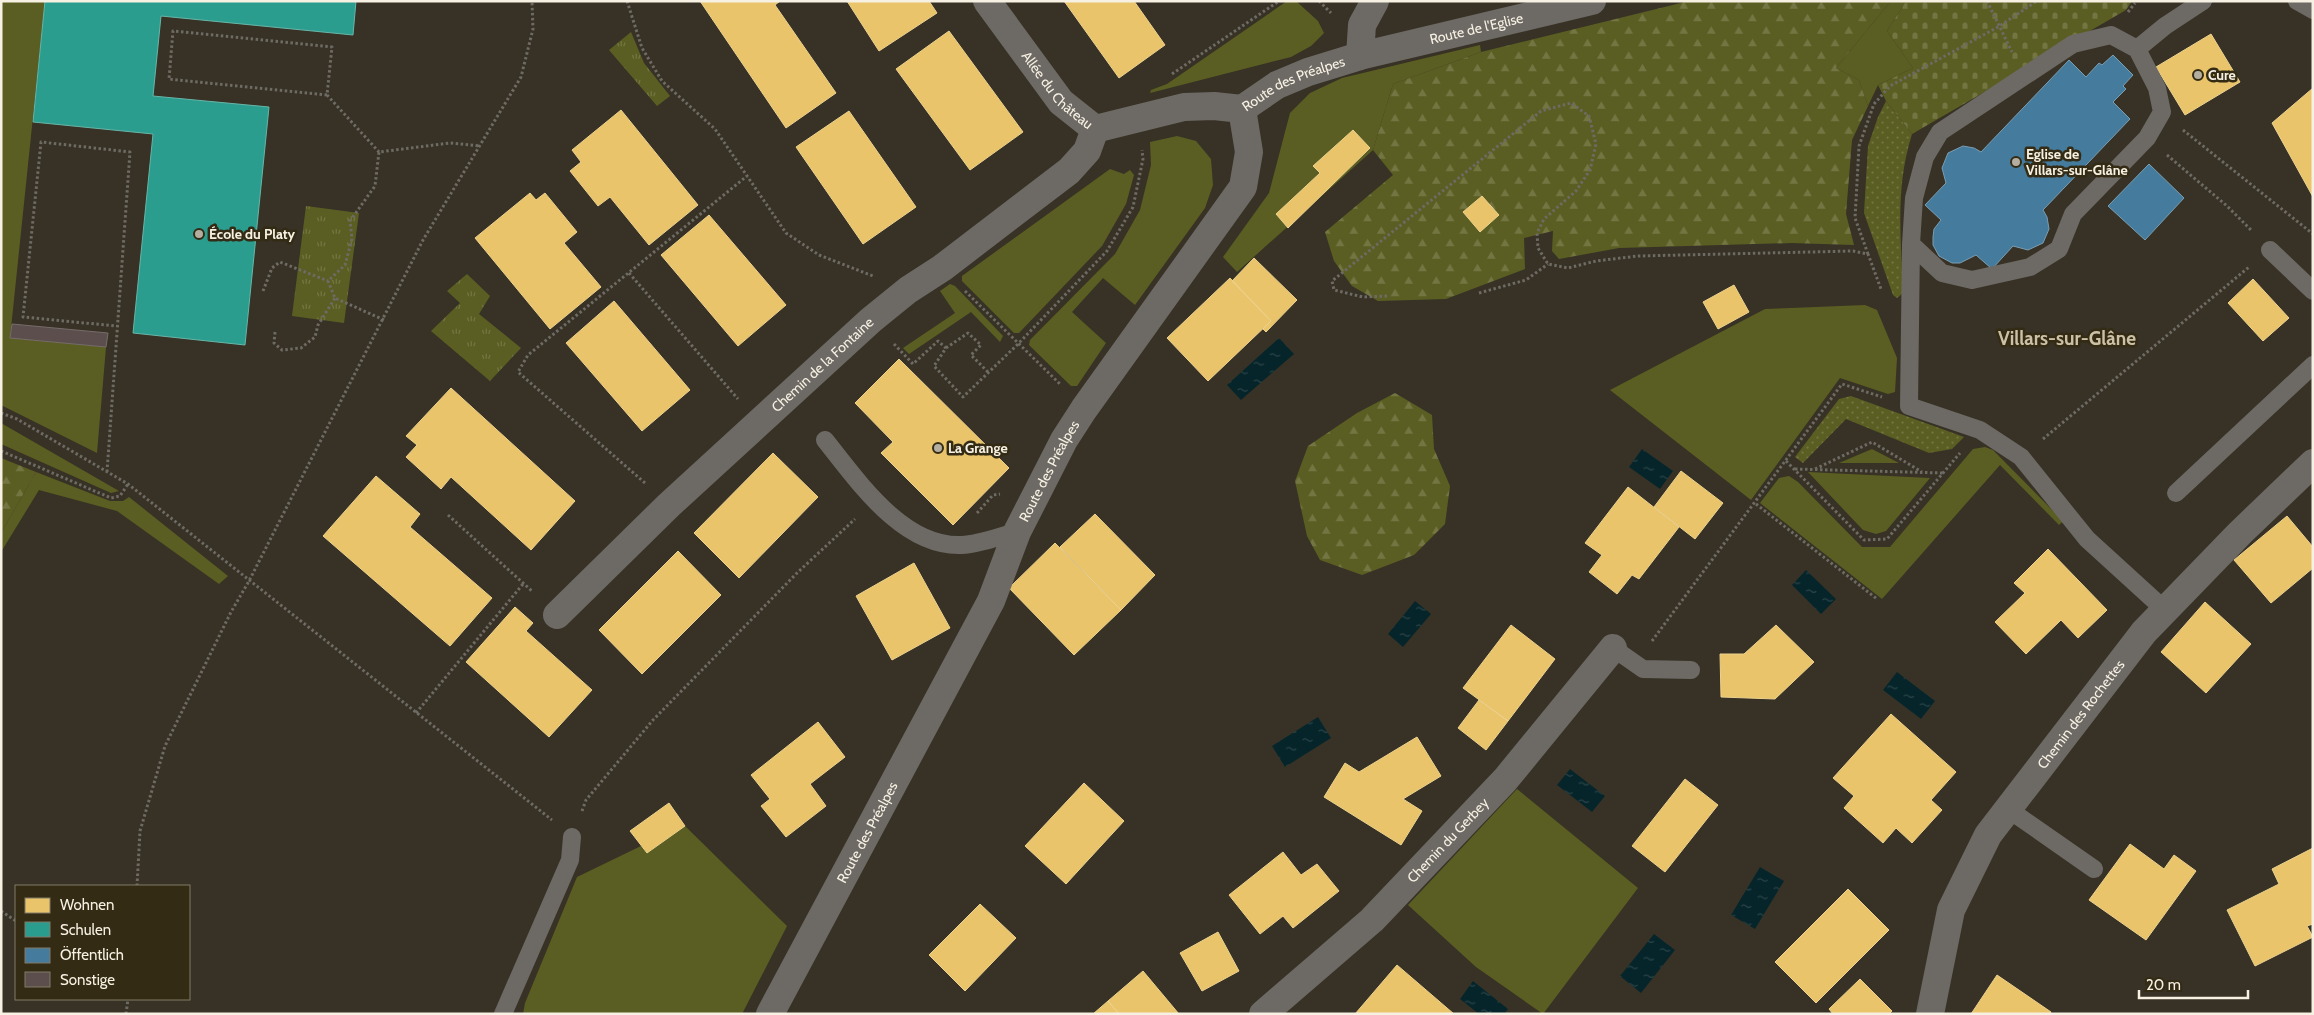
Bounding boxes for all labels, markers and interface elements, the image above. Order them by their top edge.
street label: Route de l'Eglise [1428,9,1525,48]
street label: Allée du Château [1018,47,1097,133]
street label: Route des Préalpes [1238,52,1347,115]
place label: Cure [2208,66,2236,84]
marker: Cure [2192,69,2204,81]
place label: Eglise de Villars-sur-Glâne [2026,145,2128,179]
marker: Eglise de Villars-sur-Glâne [2010,156,2022,168]
place label: École du Platy [209,225,296,243]
marker: École du Platy [193,228,205,240]
street label: Chemin de la Fontaine [767,313,877,416]
district label: Villars-sur-Glâne [1998,327,2136,350]
street label: Route des Préalpes [1015,417,1083,525]
place label: La Grange [948,439,1008,457]
marker: La Grange [932,442,944,454]
street label: Chemin des Rochettes [2033,656,2129,772]
street label: Route des Préalpes [833,778,902,886]
street label: Chemin du Gerbey [1403,794,1492,887]
legend [15,885,190,1000]
text: Wohnen [60,896,114,914]
text: Schulen [60,921,111,939]
text: Öffentlich [60,946,124,964]
scale bar [2139,968,2248,1000]
text: Sonstige [60,971,115,989]
text: 20 m [2146,976,2181,994]

